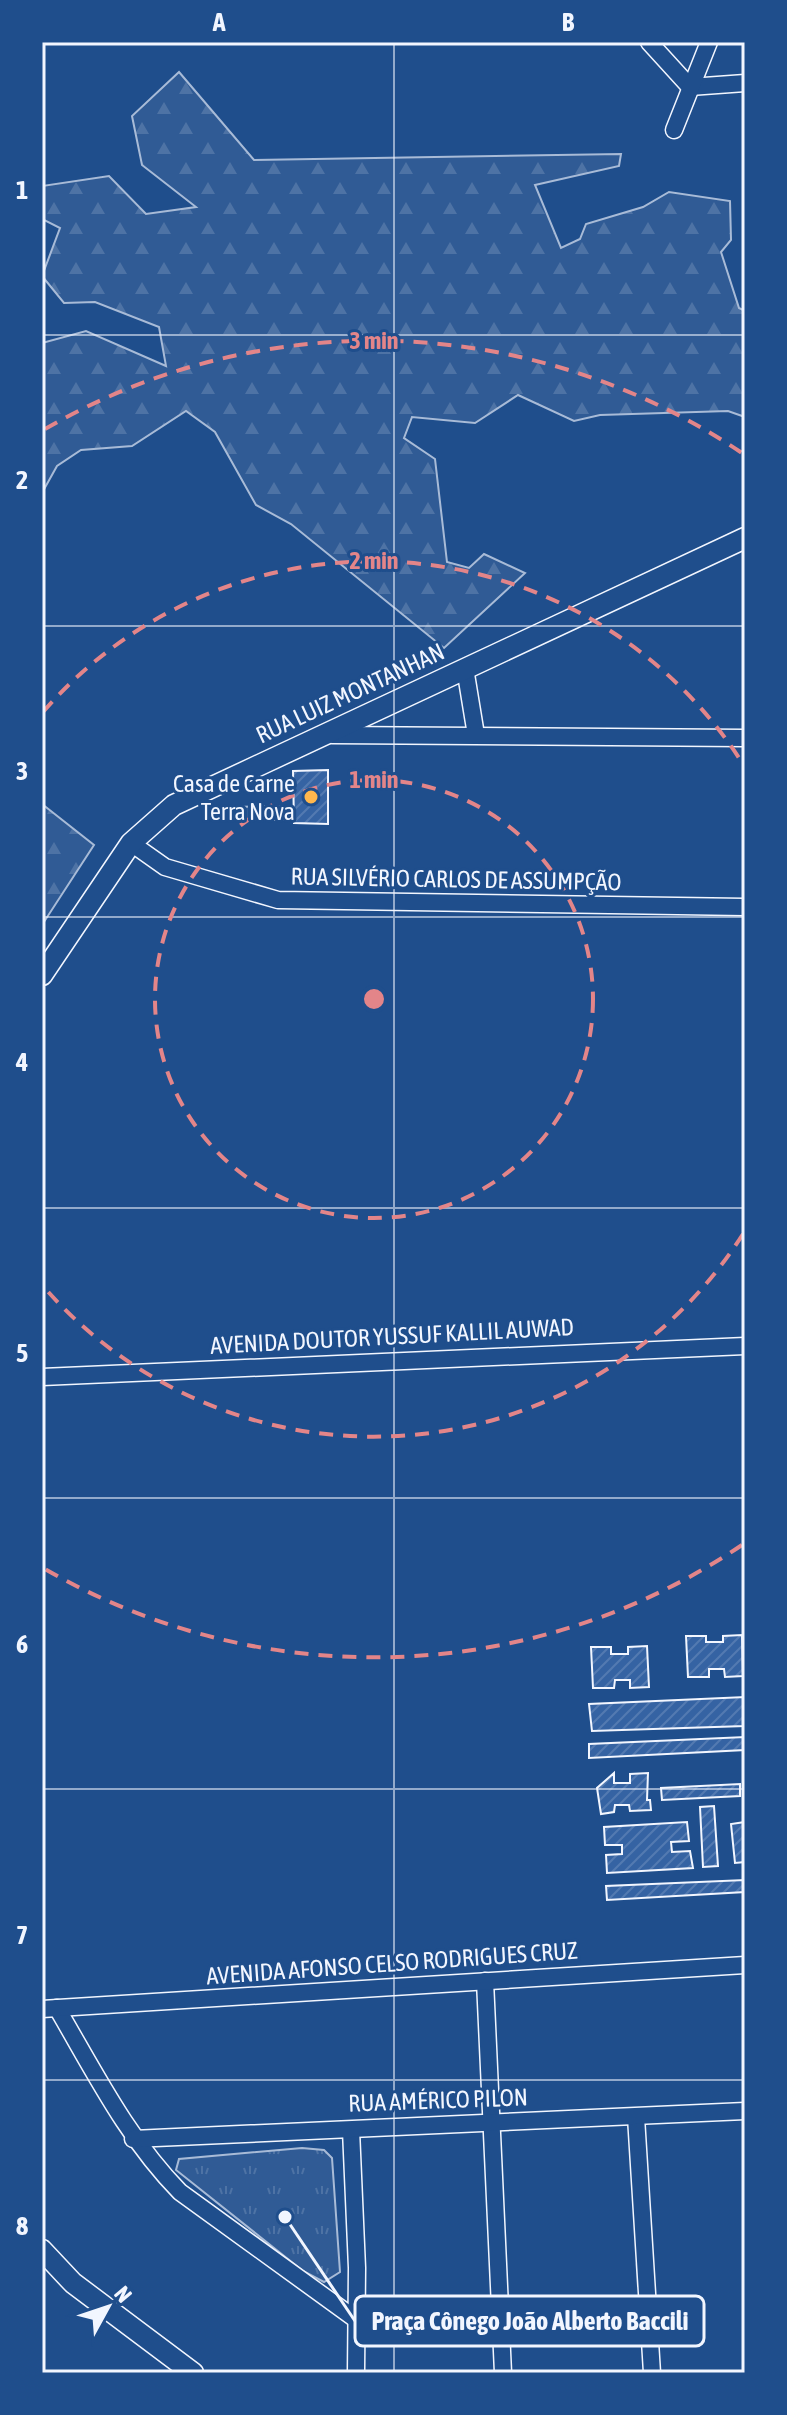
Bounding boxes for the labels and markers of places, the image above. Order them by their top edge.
place label: Casa de Carne Terra Nova [173,770,295,825]
marker: Casa de Carne Terra Nova [302,788,320,806]
centre of rings [360,985,388,1013]
callout: Praça Cônego João Alberto Baccili [355,2296,704,2346]

